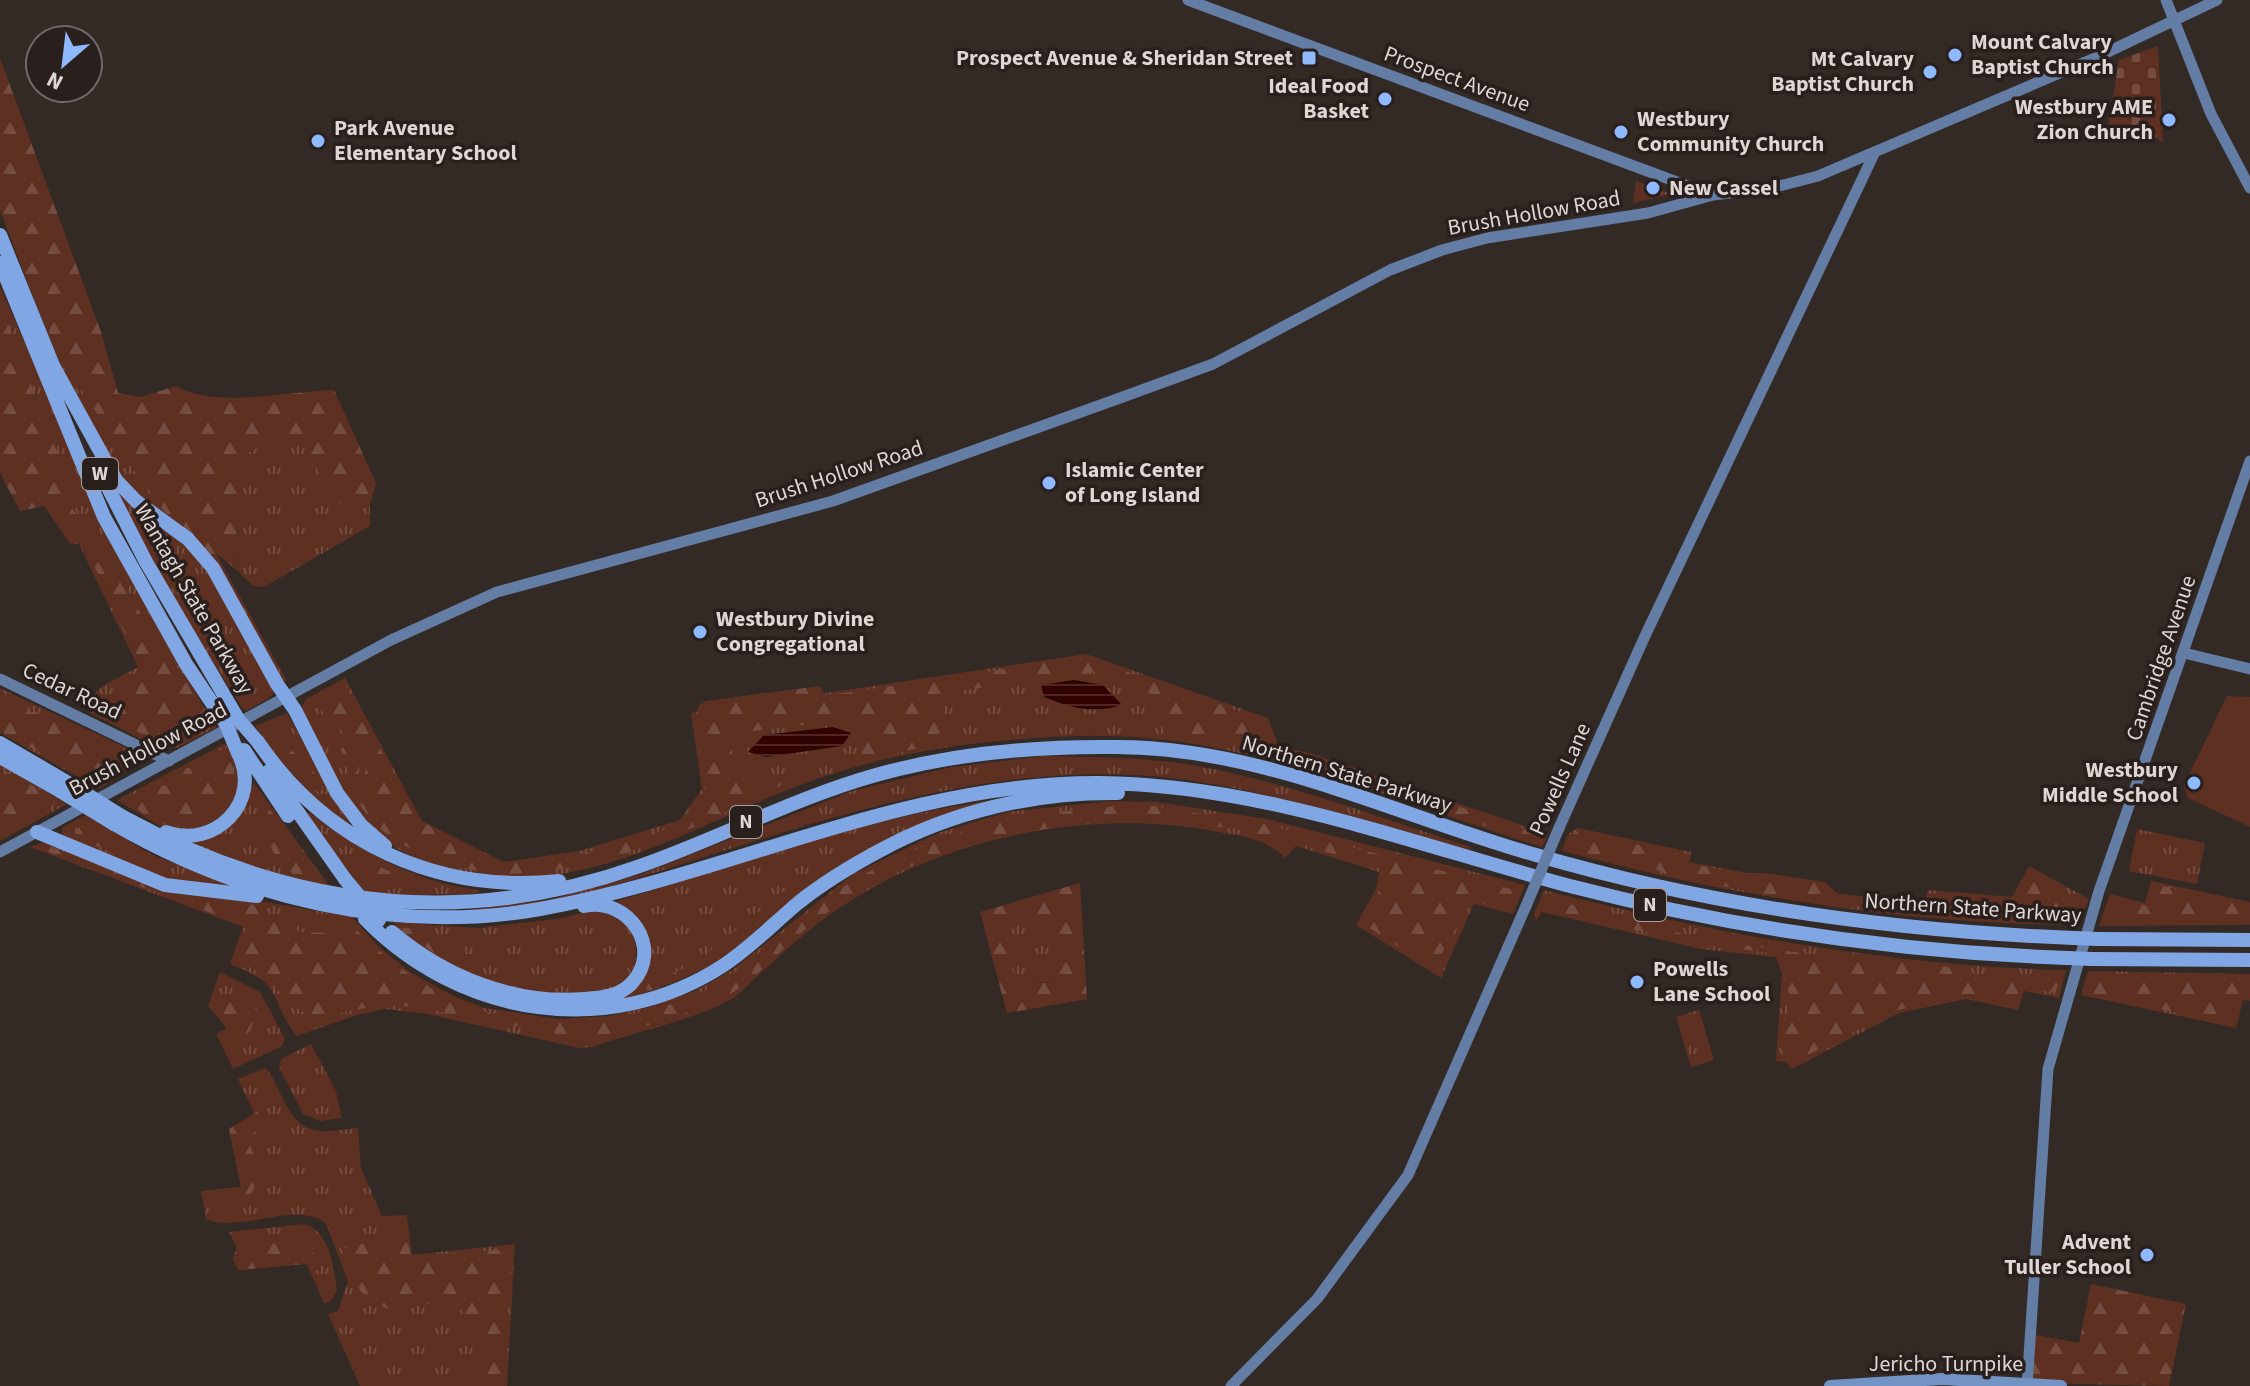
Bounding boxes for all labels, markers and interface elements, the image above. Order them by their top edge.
north arrow [24,24,104,104]
place label: Mount Calvary Baptist Church [1971,26,2114,83]
street label: Prospect Avenue [1379,38,1535,120]
place label: Prospect Avenue & Sheridan Street [956,42,1294,74]
place label: Mt Calvary Baptist Church [1771,43,1915,100]
marker: Mount Calvary Baptist Church [1946,46,1964,64]
marker: Prospect Avenue & Sheridan Street [1300,49,1318,67]
text: N [41,63,69,98]
marker: Mt Calvary Baptist Church [1921,63,1939,81]
place label: Ideal Food Basket [1268,70,1370,127]
marker: Ideal Food Basket [1376,90,1394,108]
place label: Westbury AME Zion Church [2015,91,2153,148]
place label: Westbury Community Church [1637,103,1824,160]
marker: Westbury AME Zion Church [2160,111,2178,129]
place label: Park Avenue Elementary School [334,112,517,169]
marker: Westbury Community Church [1612,123,1630,141]
marker: Park Avenue Elementary School [309,132,327,150]
place label: New Cassel [1669,172,1779,204]
marker: New Cassel [1644,179,1662,197]
street label: Brush Hollow Road [1445,182,1623,244]
street label: Brush Hollow Road [751,432,927,516]
place label: Islamic Center of Long Island [1065,454,1204,511]
road number: W [82,458,118,490]
marker: Islamic Center of Long Island [1040,474,1058,492]
street label: Wantagh State Parkway [126,498,262,701]
street label: Cambridge Avenue [2118,571,2204,745]
place label: Westbury Divine Congregational [716,603,875,660]
marker: Westbury Divine Congregational [691,623,709,641]
street label: Cedar Road [17,654,127,728]
street label: Brush Hollow Road [63,694,233,804]
street label: Powells Lane [1521,718,1599,840]
street label: Northern State Parkway [1238,727,1456,821]
place label: Westbury Middle School [2042,754,2179,811]
marker: Westbury Middle School [2185,774,2203,792]
road number: N [730,806,762,838]
street label: Northern State Parkway [1863,884,2083,932]
road number: N [1634,889,1666,921]
place label: Powells Lane School [1653,953,1771,1010]
marker: Powells Lane School [1628,973,1646,991]
place label: Advent Tuller School [2004,1226,2132,1283]
marker: Advent Tuller School [2138,1246,2156,1264]
street label: Jericho Turnpike [1869,1348,2023,1380]

